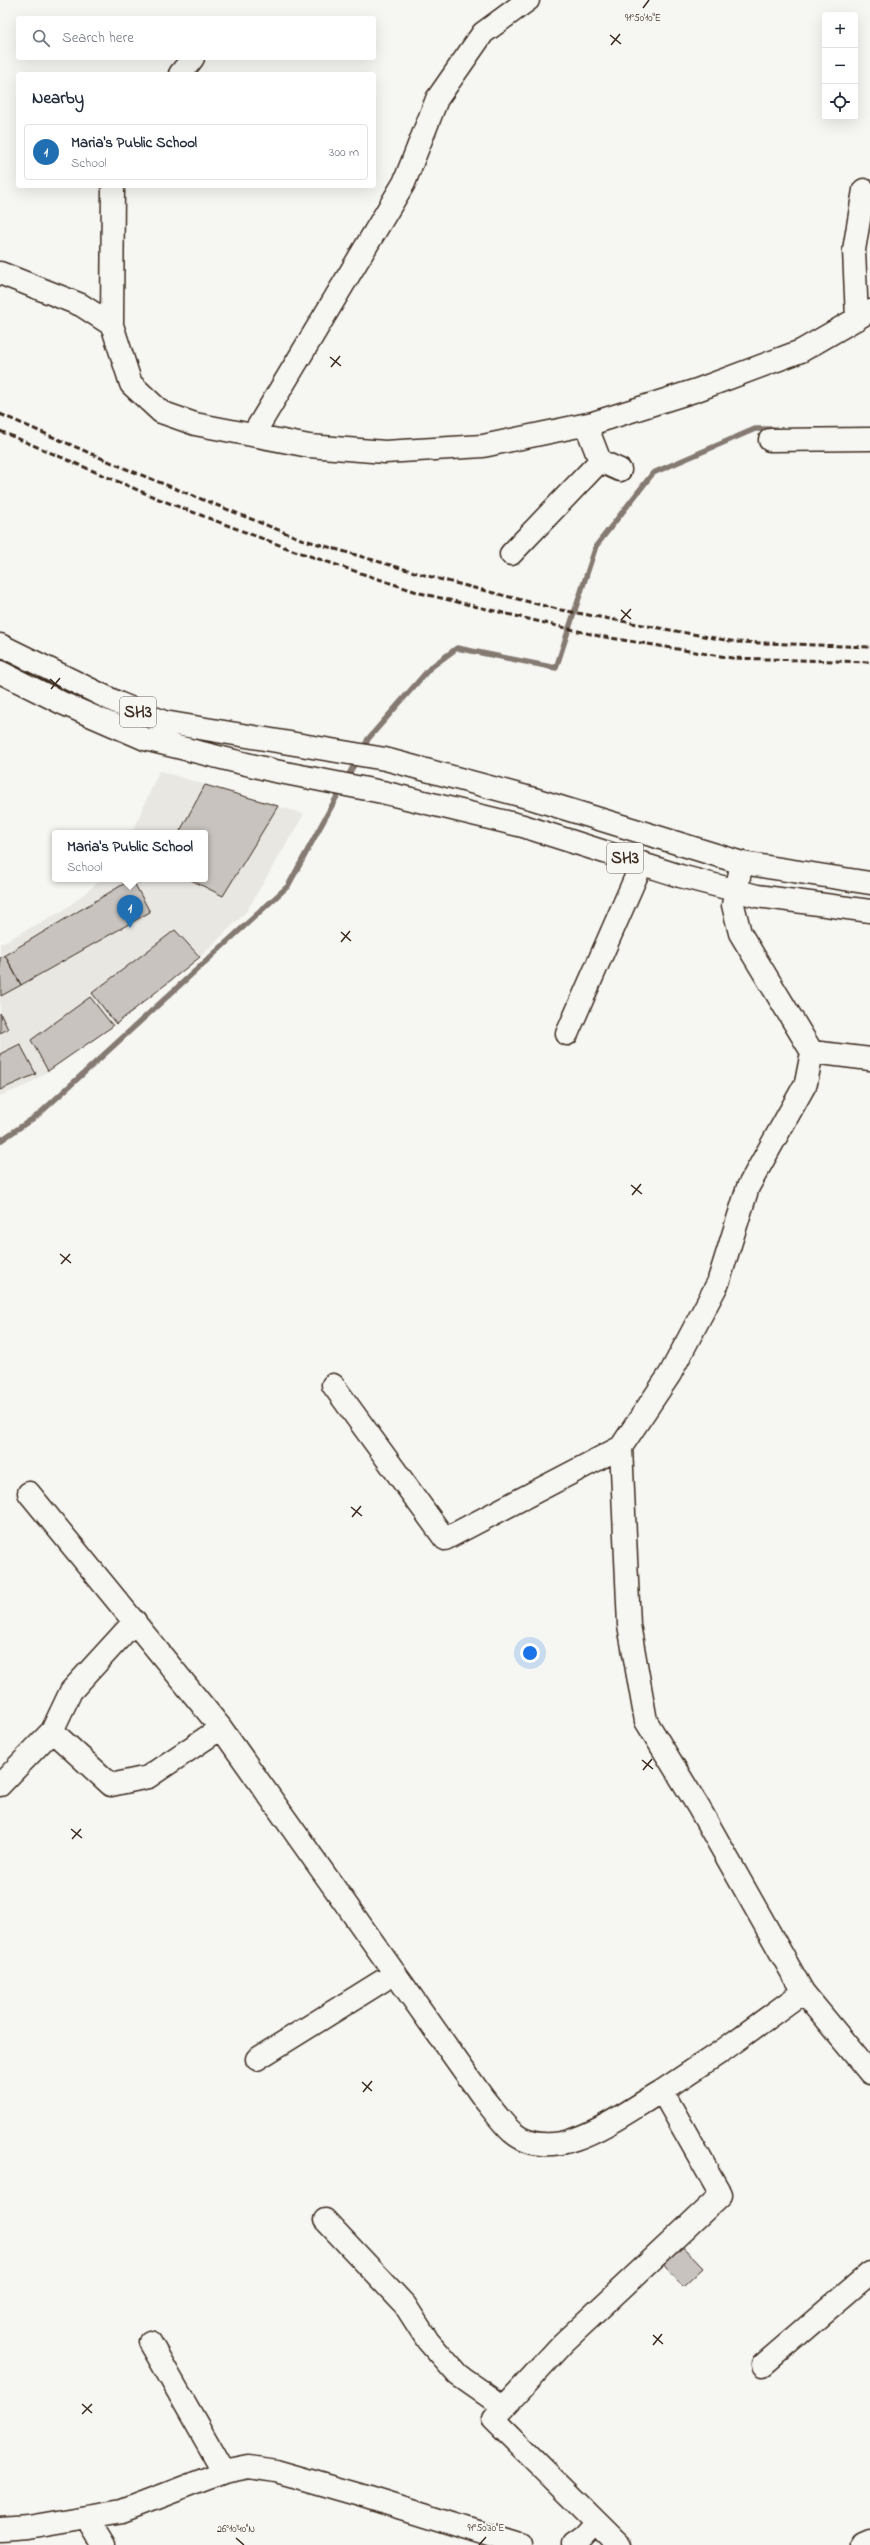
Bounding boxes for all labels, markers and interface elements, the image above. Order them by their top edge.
text: 91°50'10"E [625,11,661,26]
map controls [822,12,858,120]
button: + [822,12,858,48]
search box [16,16,376,60]
icon: search [30,27,52,49]
text: Search here [62,27,134,49]
button: − [822,48,858,84]
button: locate [822,84,858,120]
text: Nearby [32,86,84,111]
text: Maria's Public School [71,132,197,154]
text: 1 [44,143,48,162]
text: 300 m [329,143,359,162]
text: School [71,154,107,173]
road number: SH3 [120,697,156,727]
popup [52,830,208,882]
text: Maria's Public School [67,836,193,858]
road number: SH3 [607,843,643,873]
text: School [67,858,103,877]
pin: 1 [117,895,143,928]
your location [520,1643,540,1663]
text: 91°50'30"E [468,2521,504,2536]
text: 26°10'40"N [217,2522,255,2537]

